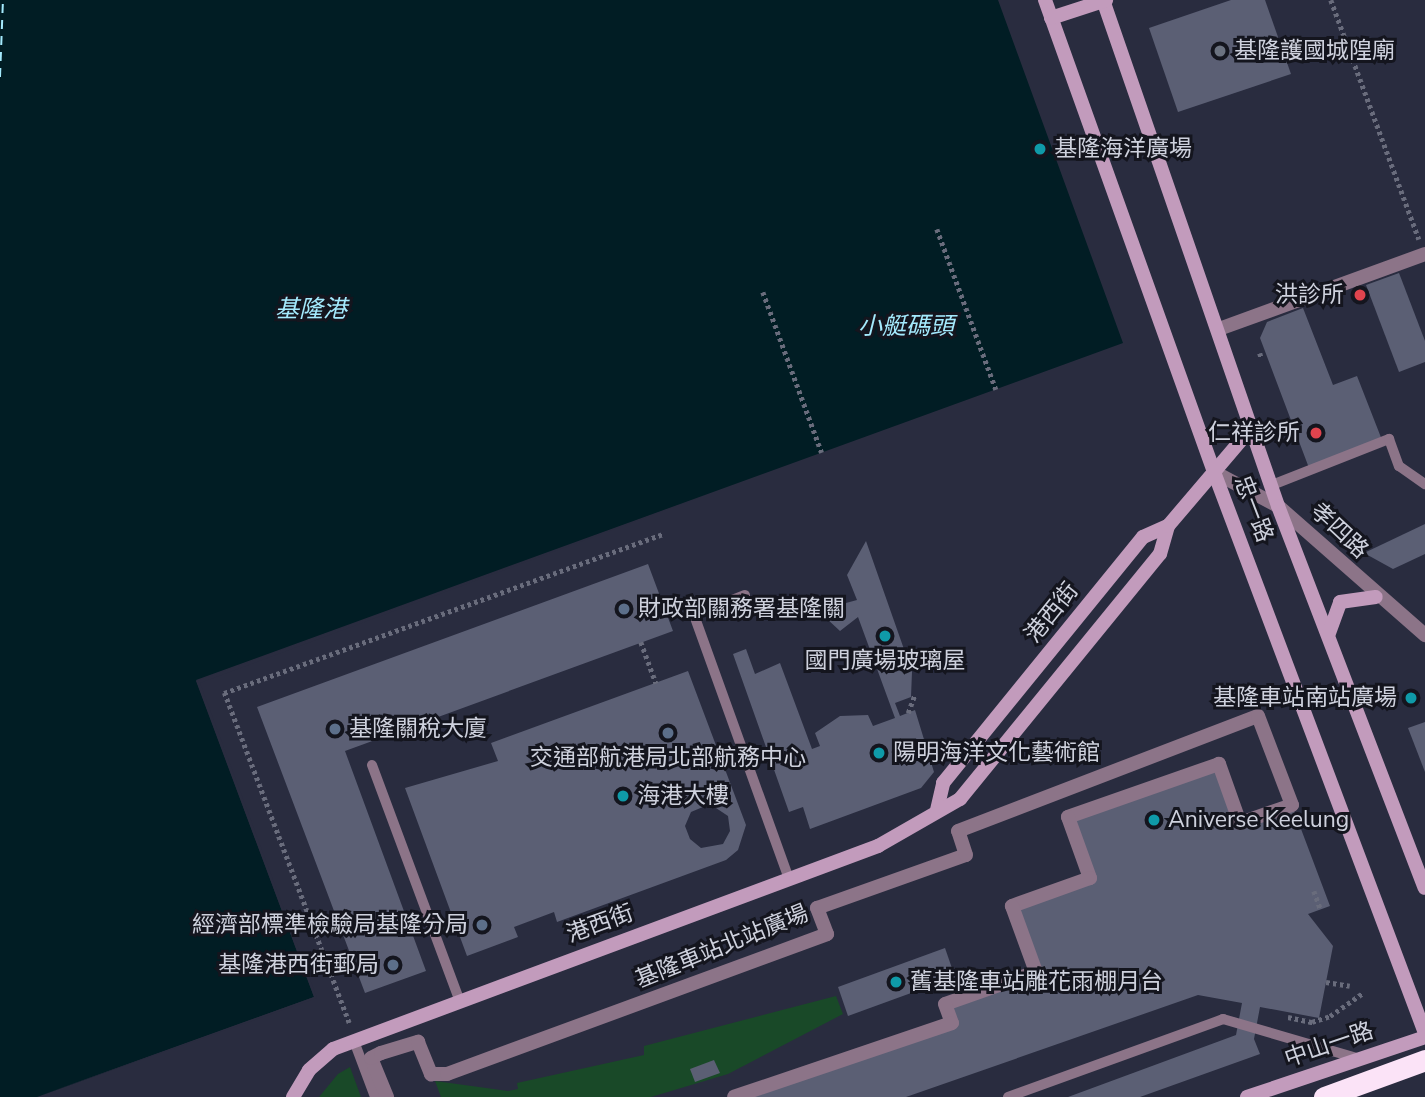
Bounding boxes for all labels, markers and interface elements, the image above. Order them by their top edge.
place label: 基隆護國城隍廟 [1234,37,1395,65]
marker: 基隆護國城隍廟 [1212,43,1228,59]
place label: 基隆海洋廣場 [1054,135,1192,163]
marker: 基隆海洋廣場 [1032,141,1048,157]
place label: 洪診所 [1275,281,1344,309]
marker: 洪診所 [1350,285,1370,305]
water label: 基隆港 [275,296,347,324]
water label: 小艇碼頭 [858,313,954,341]
place label: 仁祥診所 [1208,419,1300,447]
marker: 仁祥診所 [1306,423,1326,443]
street label: 忠一路 [1228,472,1278,546]
street label: 孝四路 [1304,497,1374,565]
street label: 港西街 [1020,578,1084,648]
place label: 財政部關務署基隆關 [638,595,845,623]
marker: 財政部關務署基隆關 [616,601,632,617]
marker: 國門廣場玻璃屋 [877,628,893,644]
place label: 國門廣場玻璃屋 [805,647,965,675]
place label: 基隆車站南站廣場 [1213,684,1397,712]
marker: 基隆車站南站廣場 [1403,690,1419,706]
place label: 基隆關稅大廈 [349,715,487,743]
marker: 基隆關稅大廈 [327,721,343,737]
marker: 交通部航港局北部航務中心 [660,725,676,741]
place label: 陽明海洋文化藝術館 [893,739,1100,767]
place label: 交通部航港局北部航務中心 [530,744,806,772]
marker: 陽明海洋文化藝術館 [871,745,887,761]
place label: 海港大樓 [637,782,729,810]
marker: 海港大樓 [615,788,631,804]
place label: Aniverse Keelung [1168,806,1349,834]
marker: Aniverse Keelung [1146,812,1162,828]
street label: 港西街 [563,899,637,949]
street label: 基隆車站北站廣場 [632,900,812,994]
place label: 經濟部標準檢驗局基隆分局 [192,911,468,939]
marker: 經濟部標準檢驗局基隆分局 [474,917,490,933]
place label: 基隆港西街郵局 [218,951,379,979]
marker: 基隆港西街郵局 [385,957,401,973]
place label: 舊基隆車站雕花雨棚月台 [910,968,1163,996]
marker: 舊基隆車站雕花雨棚月台 [888,974,904,990]
street label: 中山一路 [1281,1017,1377,1073]

